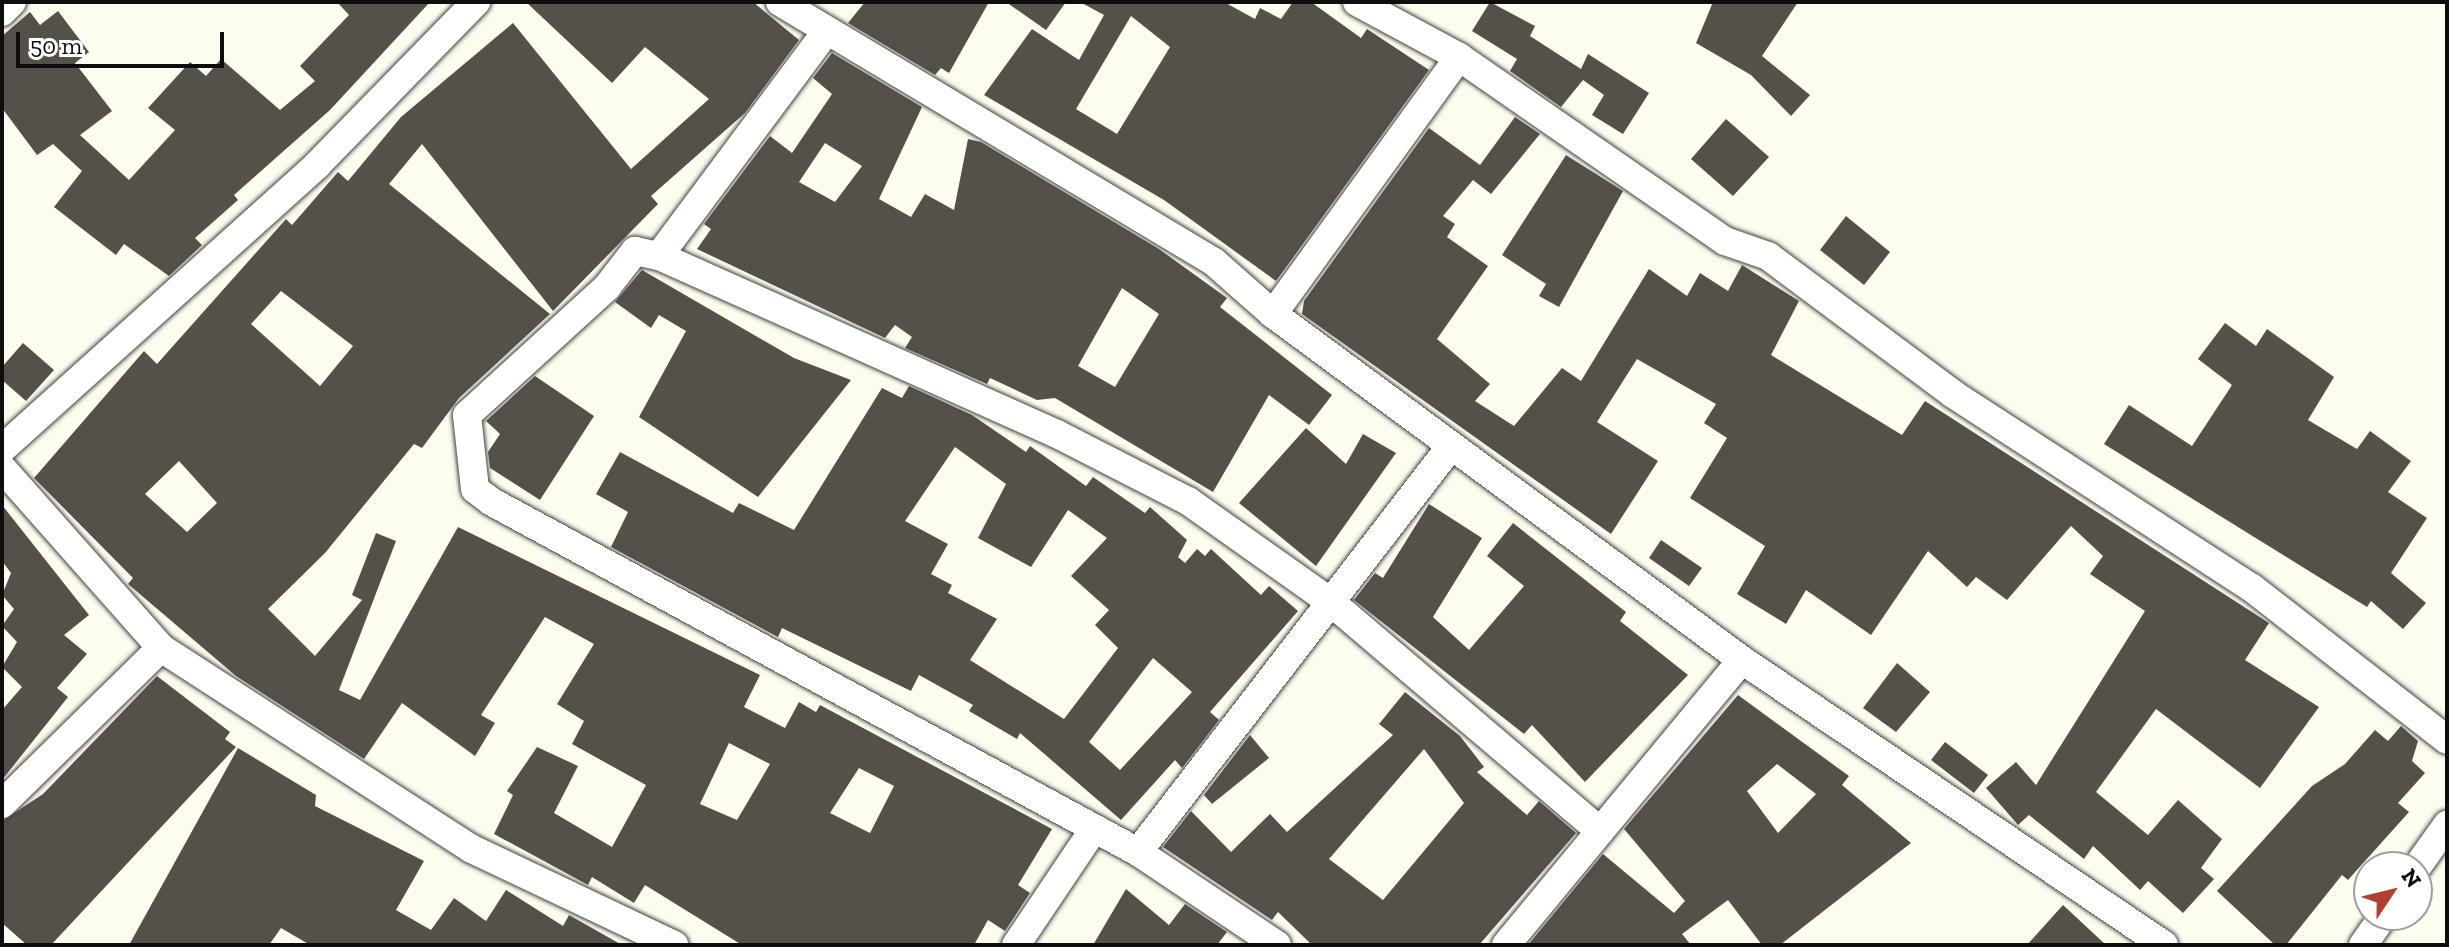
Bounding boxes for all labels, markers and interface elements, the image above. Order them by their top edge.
scale bar [20,16,228,66]
text: 50 m [30,31,82,60]
north arrow [2353,851,2433,931]
text: N [2396,863,2427,893]

